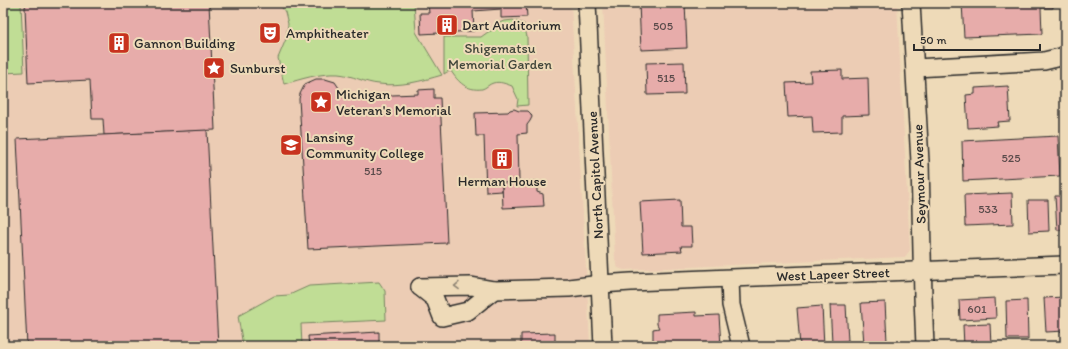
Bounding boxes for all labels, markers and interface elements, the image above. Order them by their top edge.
building icon: Dart Auditorium [434,12,460,38]
place label: Dart Auditorium [462,17,561,34]
house number: 505 [653,19,673,33]
theatre icon: Amphitheater [257,20,283,46]
place label: Amphitheater [286,25,369,42]
scale bar [914,26,1040,52]
building icon: Gannon Building [106,30,132,56]
text: 50 m [920,33,946,47]
place label: Gannon Building [134,35,236,52]
park label: Shigematsu Memorial Garden [448,40,552,73]
place icon: Sunburst [201,55,227,81]
place label: Sunburst [230,60,285,77]
house number: 515 [657,71,675,85]
place label: Michigan Veteran's Memorial [336,86,451,119]
place icon: Michigan Veteran's Memorial [308,89,334,115]
street label: North Capitol Avenue [584,110,607,239]
street label: Seymour Avenue [909,124,930,224]
place label: Lansing Community College [306,129,424,162]
school or university icon: Lansing Community College [278,132,304,158]
building icon: Herman House [489,146,515,172]
house number: 525 [1002,151,1020,165]
house number: 515 [364,164,382,178]
place label: Herman House [458,173,547,190]
house number: 533 [978,202,998,216]
street label: West Lapeer Street [776,264,890,285]
one-way arrow [454,282,460,290]
house number: 601 [967,302,987,316]

